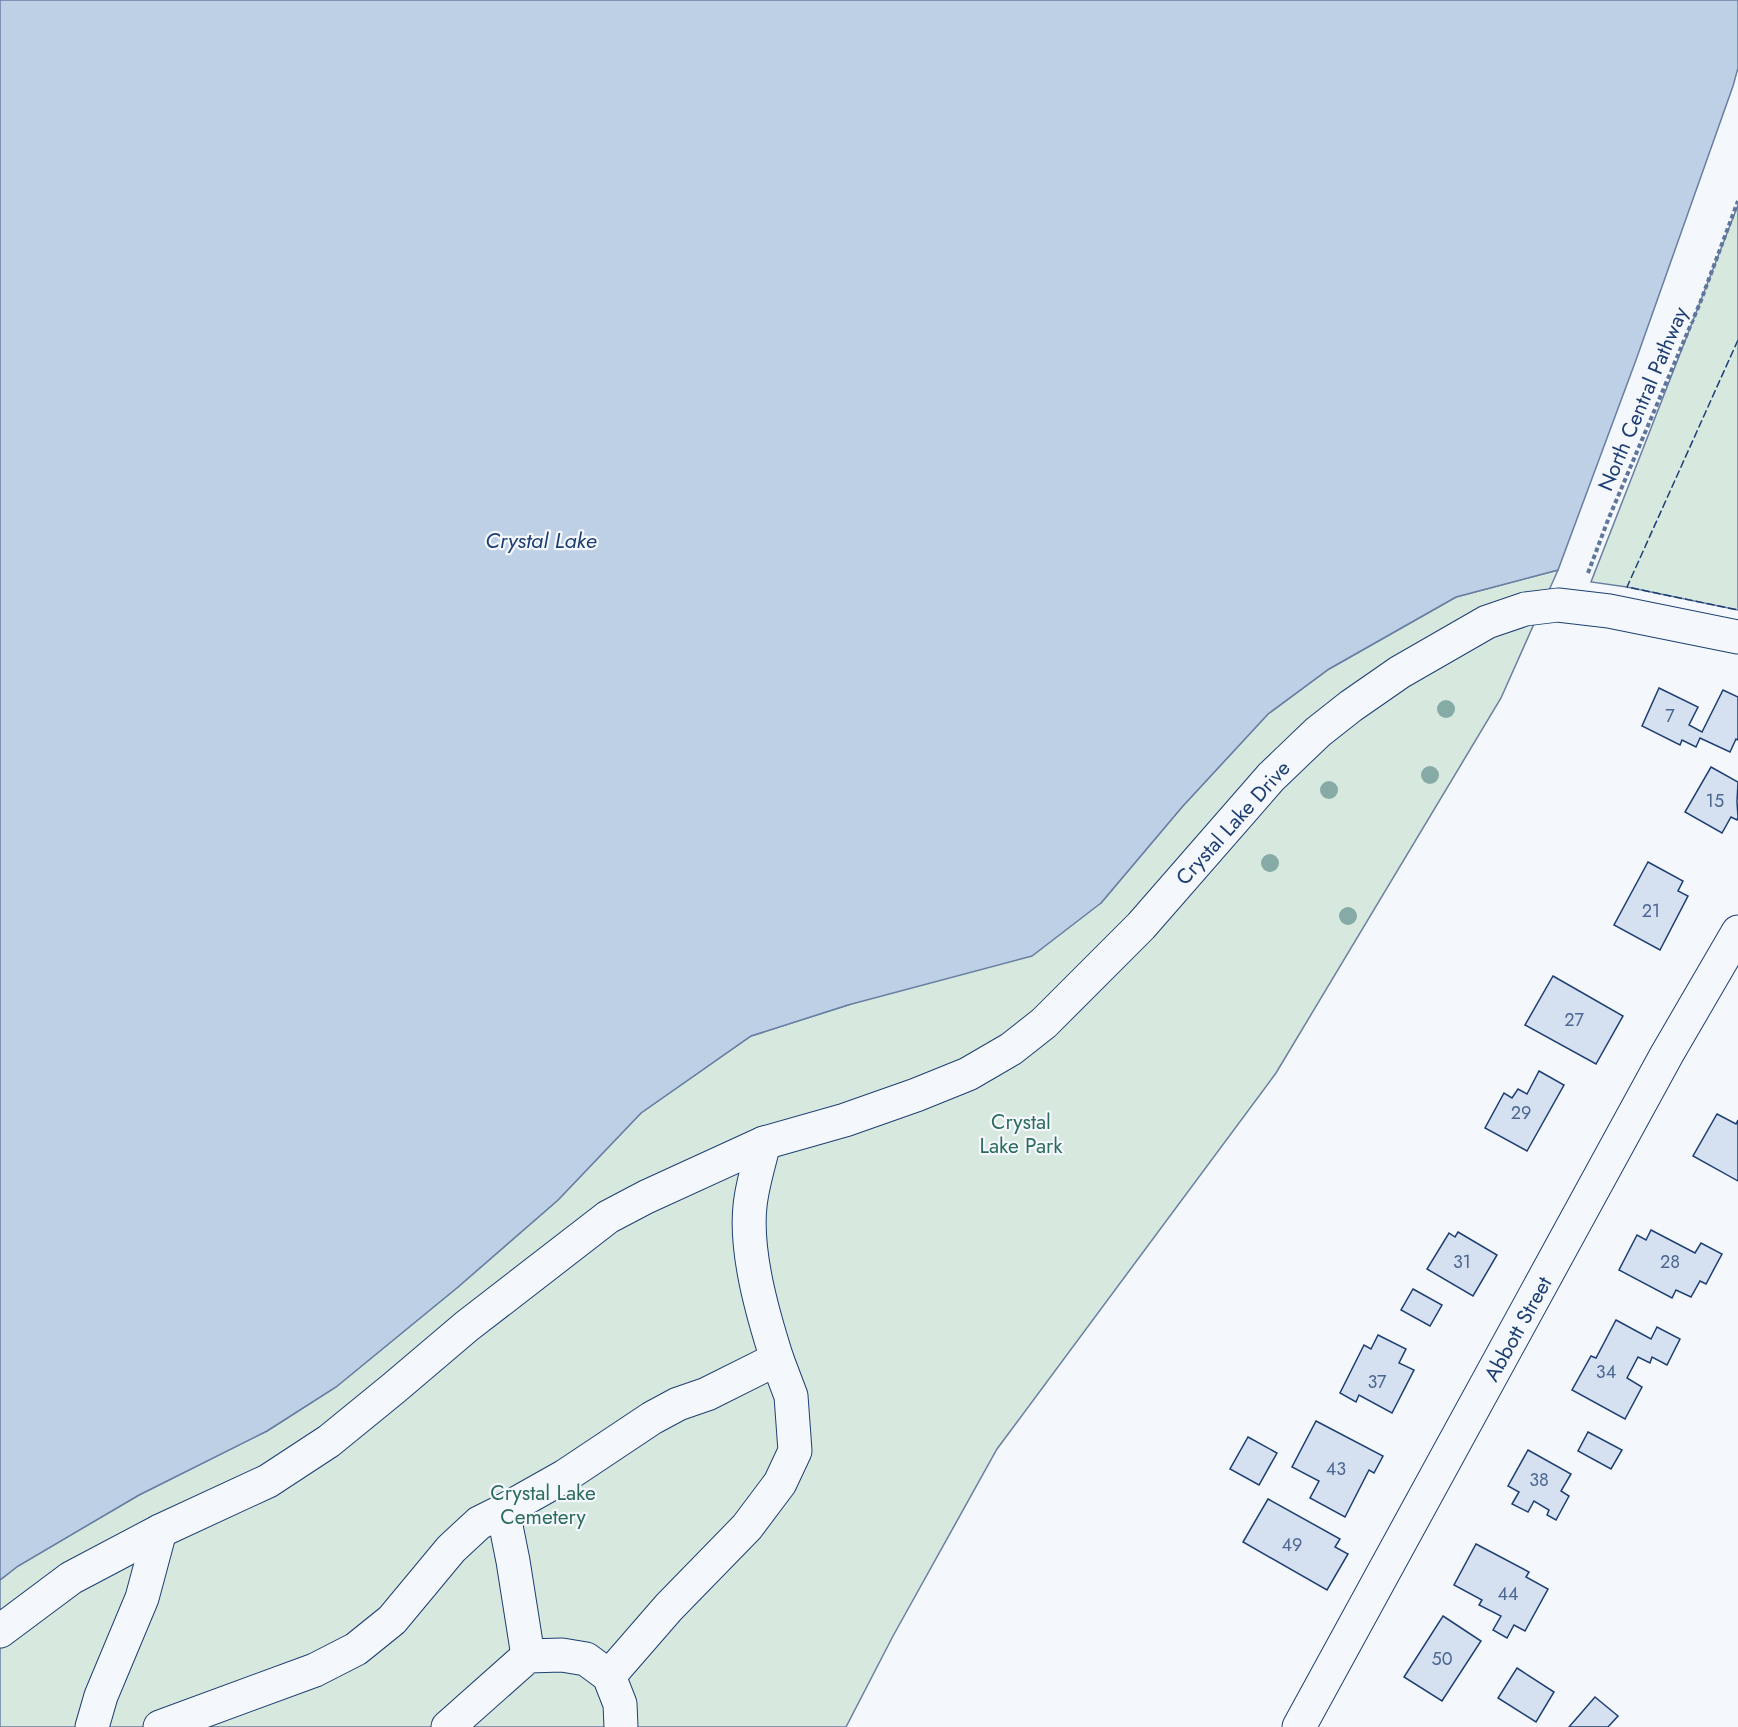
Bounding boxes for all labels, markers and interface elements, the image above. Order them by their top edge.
street label: North Central Pathway [1591,302,1696,496]
water label: Crystal Lake [485,524,597,556]
house number: 7 [1665,703,1675,729]
street label: Crystal Lake Drive [1169,754,1297,892]
house number: 15 [1706,788,1724,814]
house number: 21 [1642,898,1660,924]
house number: 27 [1564,1007,1584,1033]
house number: 29 [1511,1100,1531,1126]
park label: Crystal Lake Park [979,1107,1063,1161]
house number: 31 [1453,1249,1471,1275]
house number: 28 [1660,1249,1680,1275]
street label: Abbott Street [1477,1271,1559,1387]
house number: 34 [1596,1359,1616,1385]
house number: 37 [1367,1369,1387,1395]
house number: 43 [1326,1456,1346,1482]
house number: 38 [1529,1467,1549,1493]
park label: Crystal Lake Cemetery [490,1478,596,1532]
house number: 49 [1282,1532,1302,1558]
house number: 44 [1498,1581,1519,1607]
house number: 50 [1432,1646,1453,1672]

